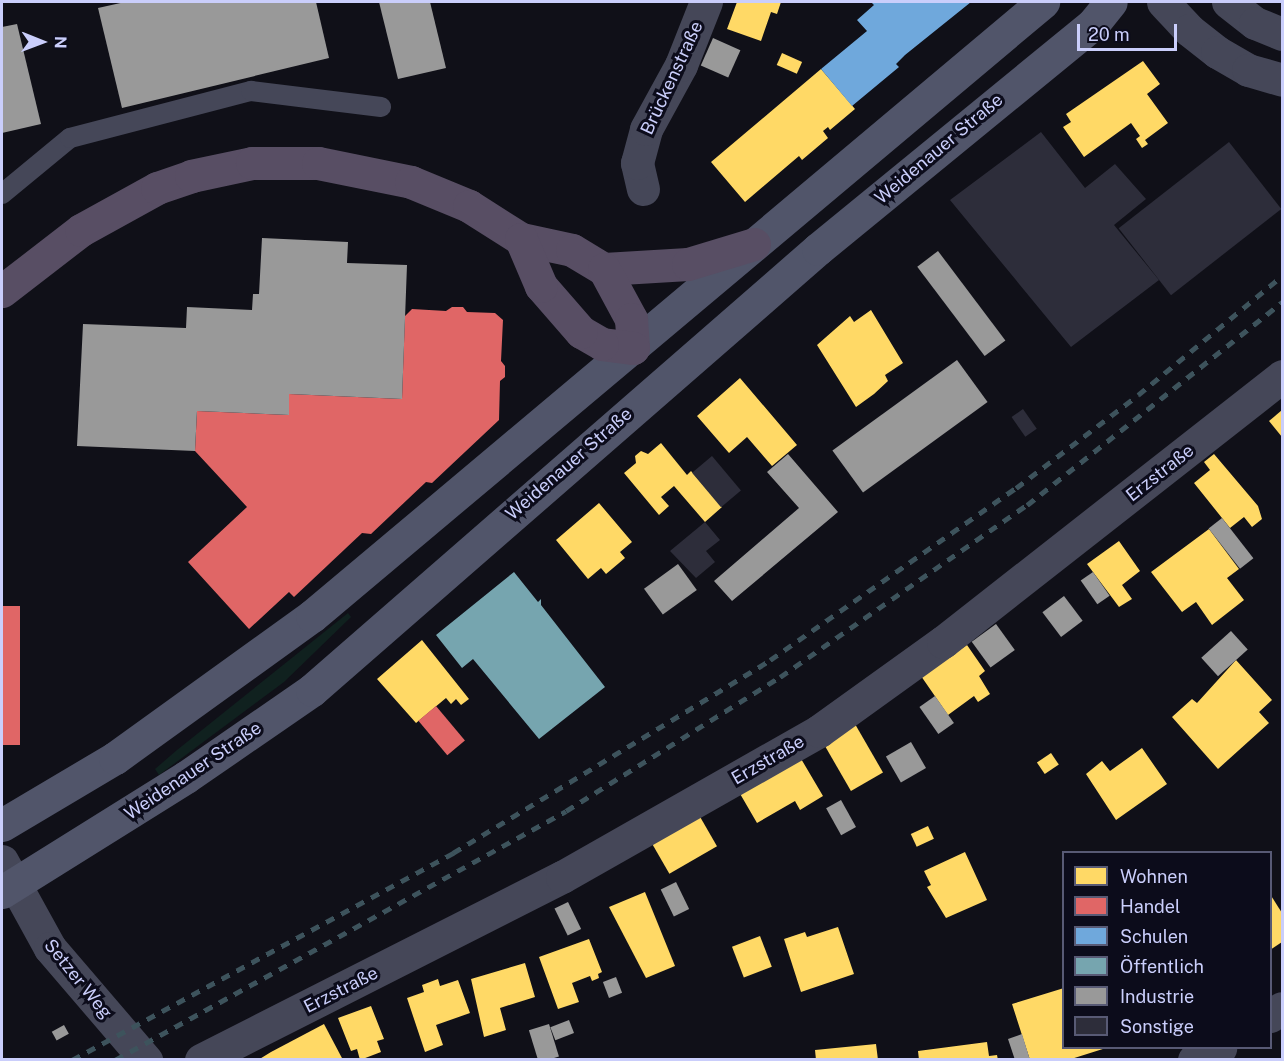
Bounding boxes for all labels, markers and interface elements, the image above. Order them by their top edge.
north arrow [12,12,72,72]
scale bar [1080,12,1180,50]
street label: Brückenstraße [636,18,708,138]
text: 20 m [1088,24,1130,45]
text: N [51,36,70,49]
street label: Weidenauer Straße [871,89,1007,209]
street label: Weidenauer Straße [501,403,637,525]
street label: Erzstraße [1122,440,1198,506]
street label: Weidenauer Straße [120,717,266,825]
street label: Erzstraße [728,731,808,789]
legend [1062,851,1272,1049]
text: Wohnen [1120,866,1188,887]
text: Handel [1120,896,1180,917]
text: Schulen [1120,926,1188,947]
street label: Setzer Weg [39,935,117,1023]
text: Öffentlich [1120,956,1204,977]
street label: Erzstraße [300,962,382,1018]
text: Industrie [1120,986,1194,1007]
text: Sonstige [1120,1016,1194,1037]

